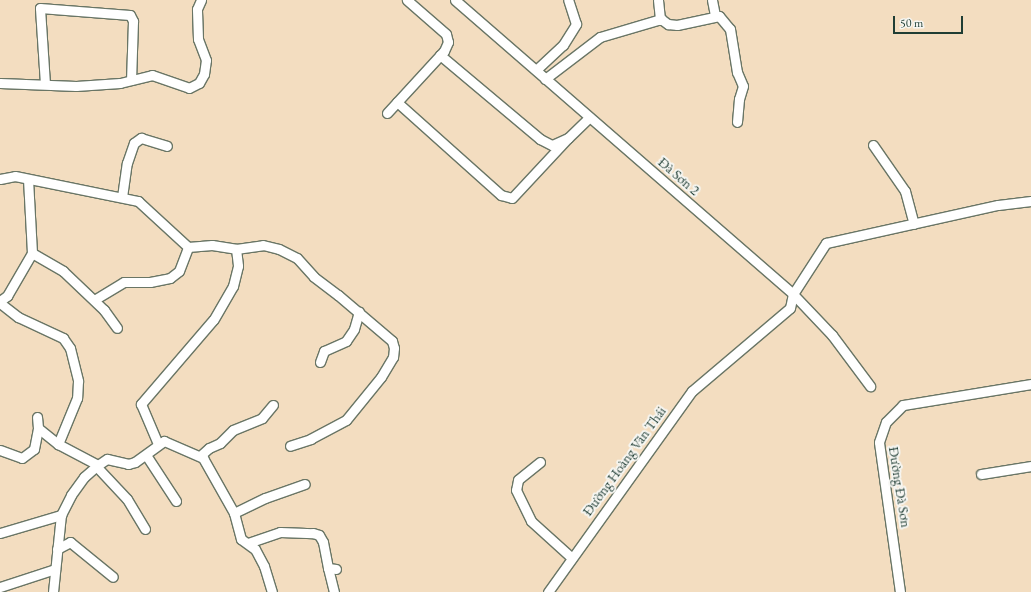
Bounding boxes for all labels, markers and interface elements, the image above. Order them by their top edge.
scale bar [895,8,965,34]
text: 50 m [900,15,923,31]
street label: Đà Sơn 2 [655,153,703,199]
street label: Đường Hoàng Văn Thái [579,403,669,519]
street label: Đường Đà Sơn [885,445,915,529]

